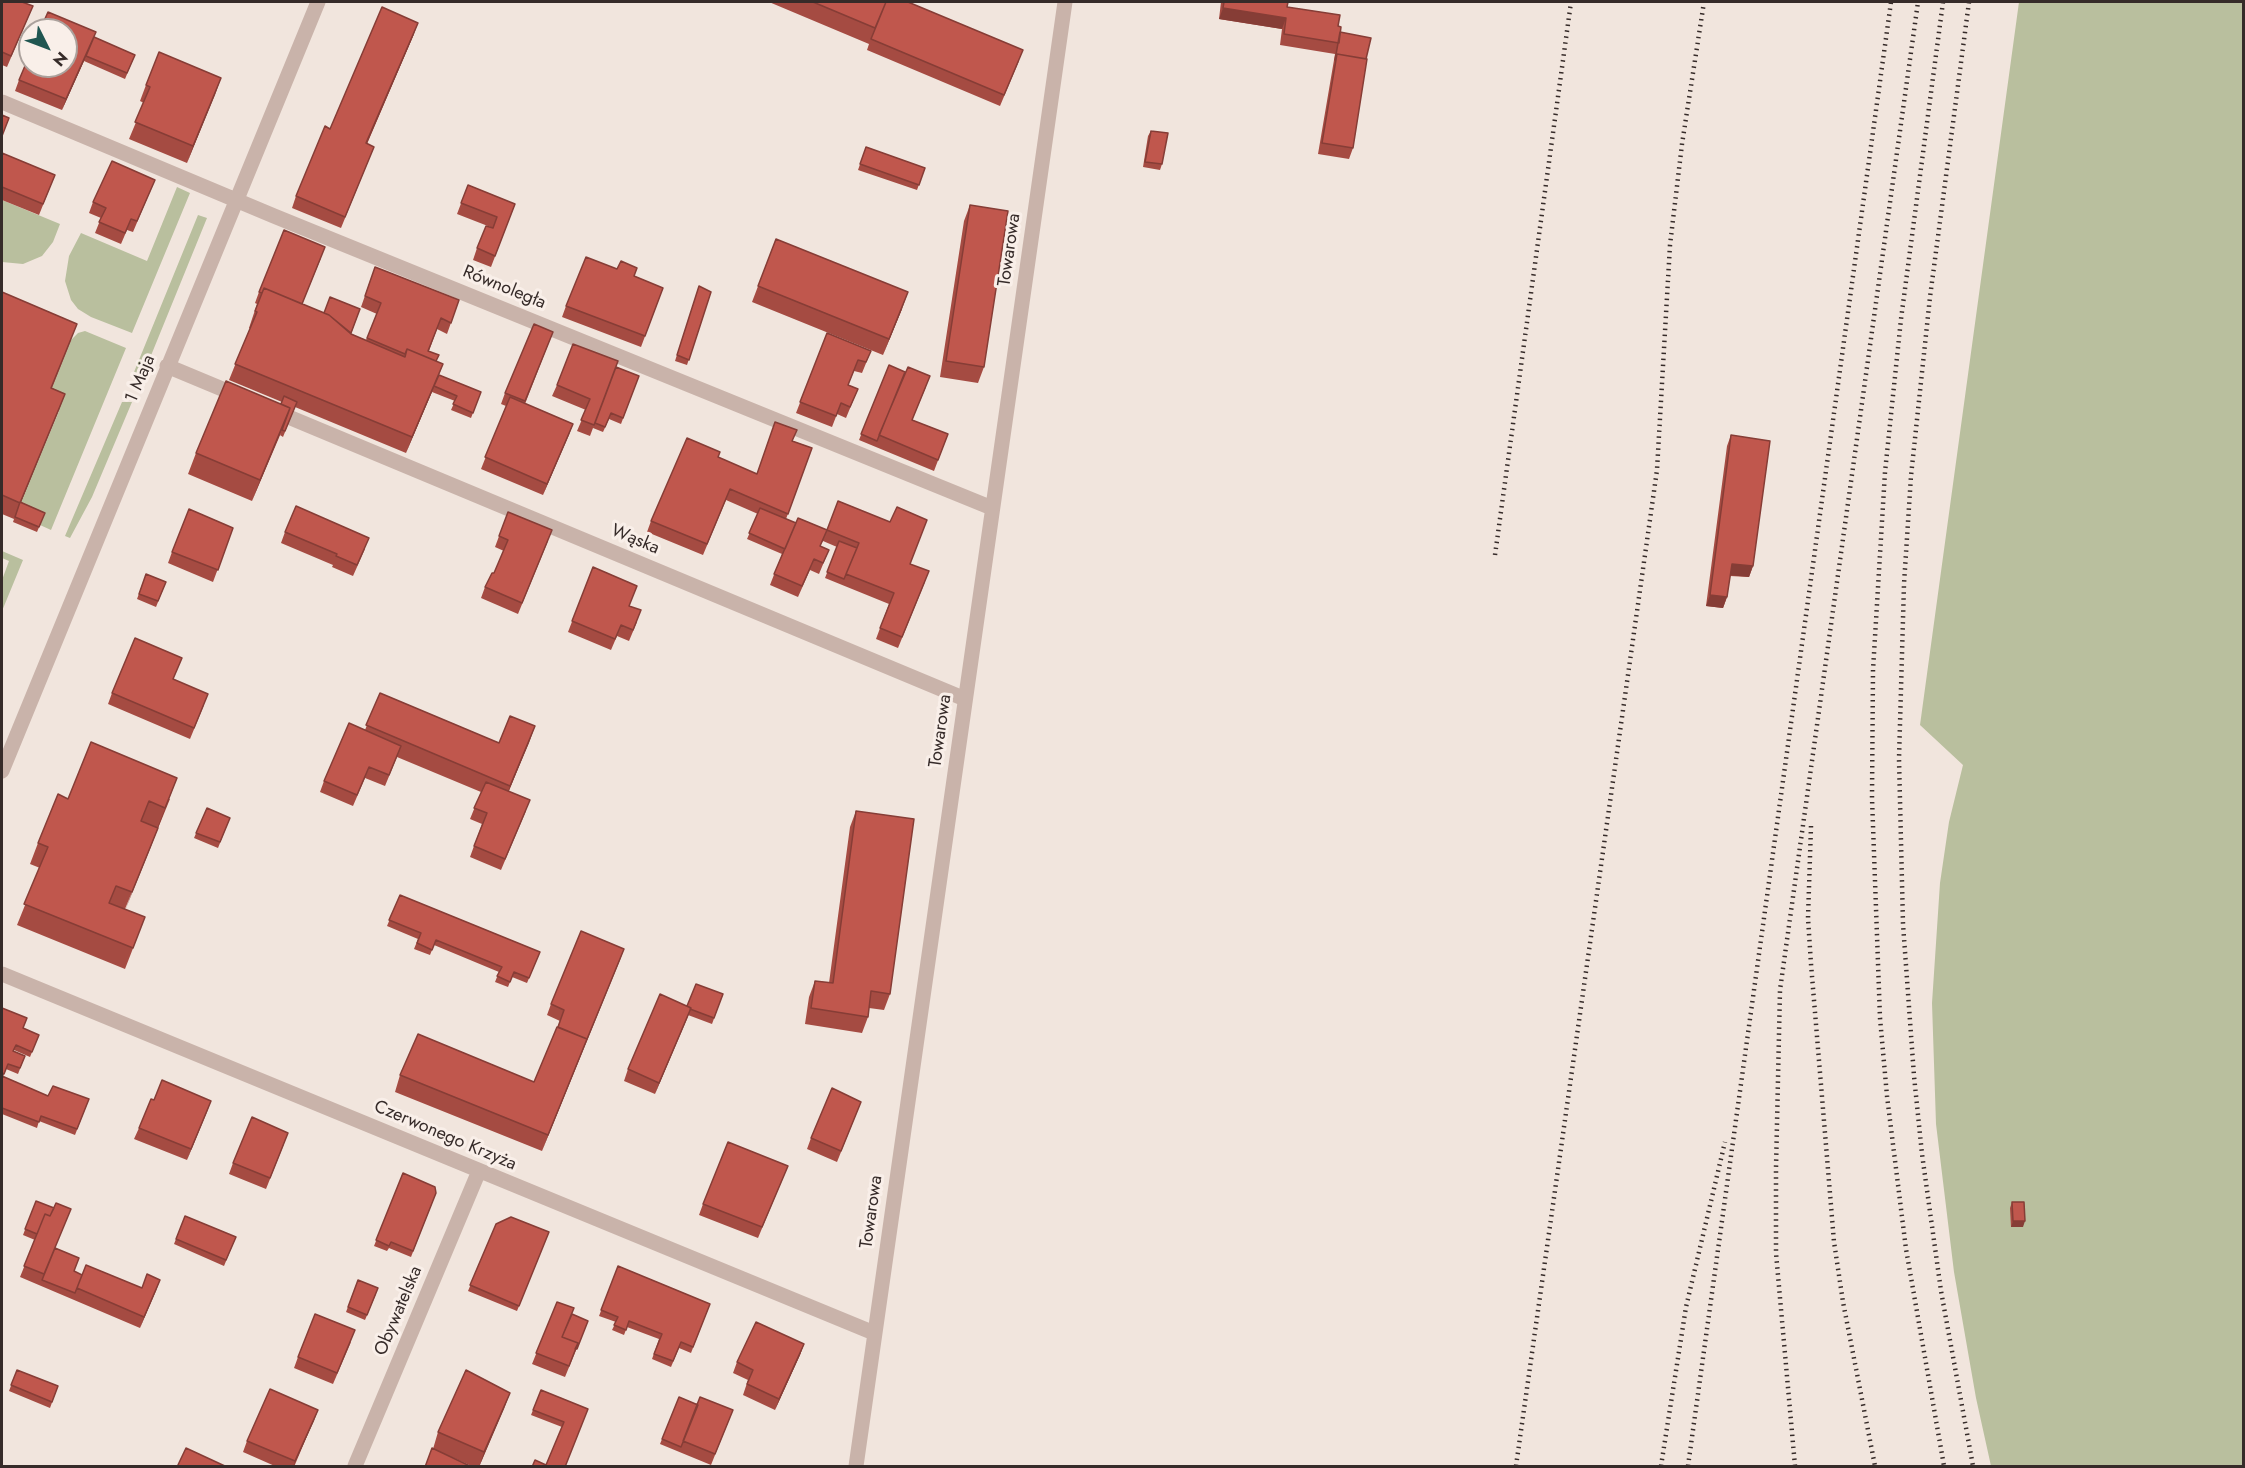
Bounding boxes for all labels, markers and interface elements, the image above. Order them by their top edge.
north arrow [18,18,78,78]
text: N [47,47,73,71]
street label: Towarowa [994,212,1026,288]
street label: Równoległa [459,262,549,314]
street label: 1 Maja [121,352,161,406]
street label: Wąska [608,520,662,560]
street label: Towarowa [925,693,957,769]
street label: Czerwonego Krzyża [371,1096,519,1176]
street label: Towarowa [856,1174,888,1250]
street label: Obywatelska [370,1263,428,1359]

